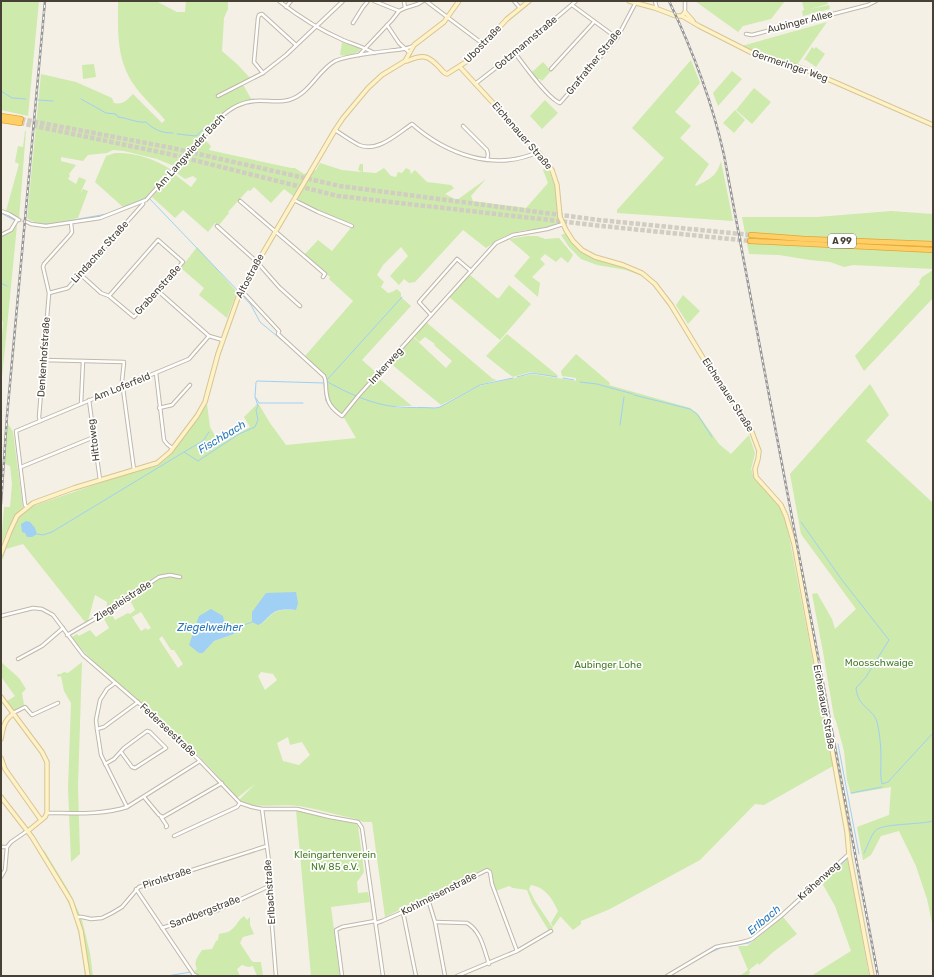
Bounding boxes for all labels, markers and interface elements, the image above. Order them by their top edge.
street label: Aubinger Allee [766,8,834,36]
street label: Gotzmannstraße [492,13,560,73]
street label: Ubostraße [462,22,504,66]
street label: Grafrather Straße [564,26,625,97]
street label: Germeringer Weg [750,47,830,85]
street label: Eichenauer Straße [489,100,555,173]
street label: Am Langwieder Bach [153,111,227,193]
street label: Lindacher Straße [69,218,131,286]
road number: A 99 [828,234,856,248]
street label: Altostraße [233,251,267,300]
street label: Grabenstraße [132,262,184,318]
street label: Denkenhofstraße [35,316,53,398]
street label: Imkerweg [366,345,406,387]
street label: Eichenauer Straße [700,356,757,435]
street label: Am Loferfeld [92,370,152,404]
street label: Hittoweg [85,418,103,462]
water label: Fischbach [196,418,248,456]
street label: Ziegeleistraße [92,578,154,624]
water label: Ziegelweiher [176,621,243,634]
park label: Moosschwaige [845,657,914,669]
park label: Aubinger Lohe [574,659,642,671]
street label: Eichenauer Straße [811,664,837,751]
street label: Federseestraße [137,701,199,759]
park label: Kleingartenverein NW 85 e.V. [294,849,376,873]
street label: Erlbachstraße [262,859,278,925]
street label: Krähenweg [796,859,842,903]
street label: Pirolstraße [141,864,193,892]
street label: Kohlmeisenstraße [399,870,479,918]
street label: Sandbergstraße [168,893,242,931]
water label: Erlbach [745,902,783,938]

